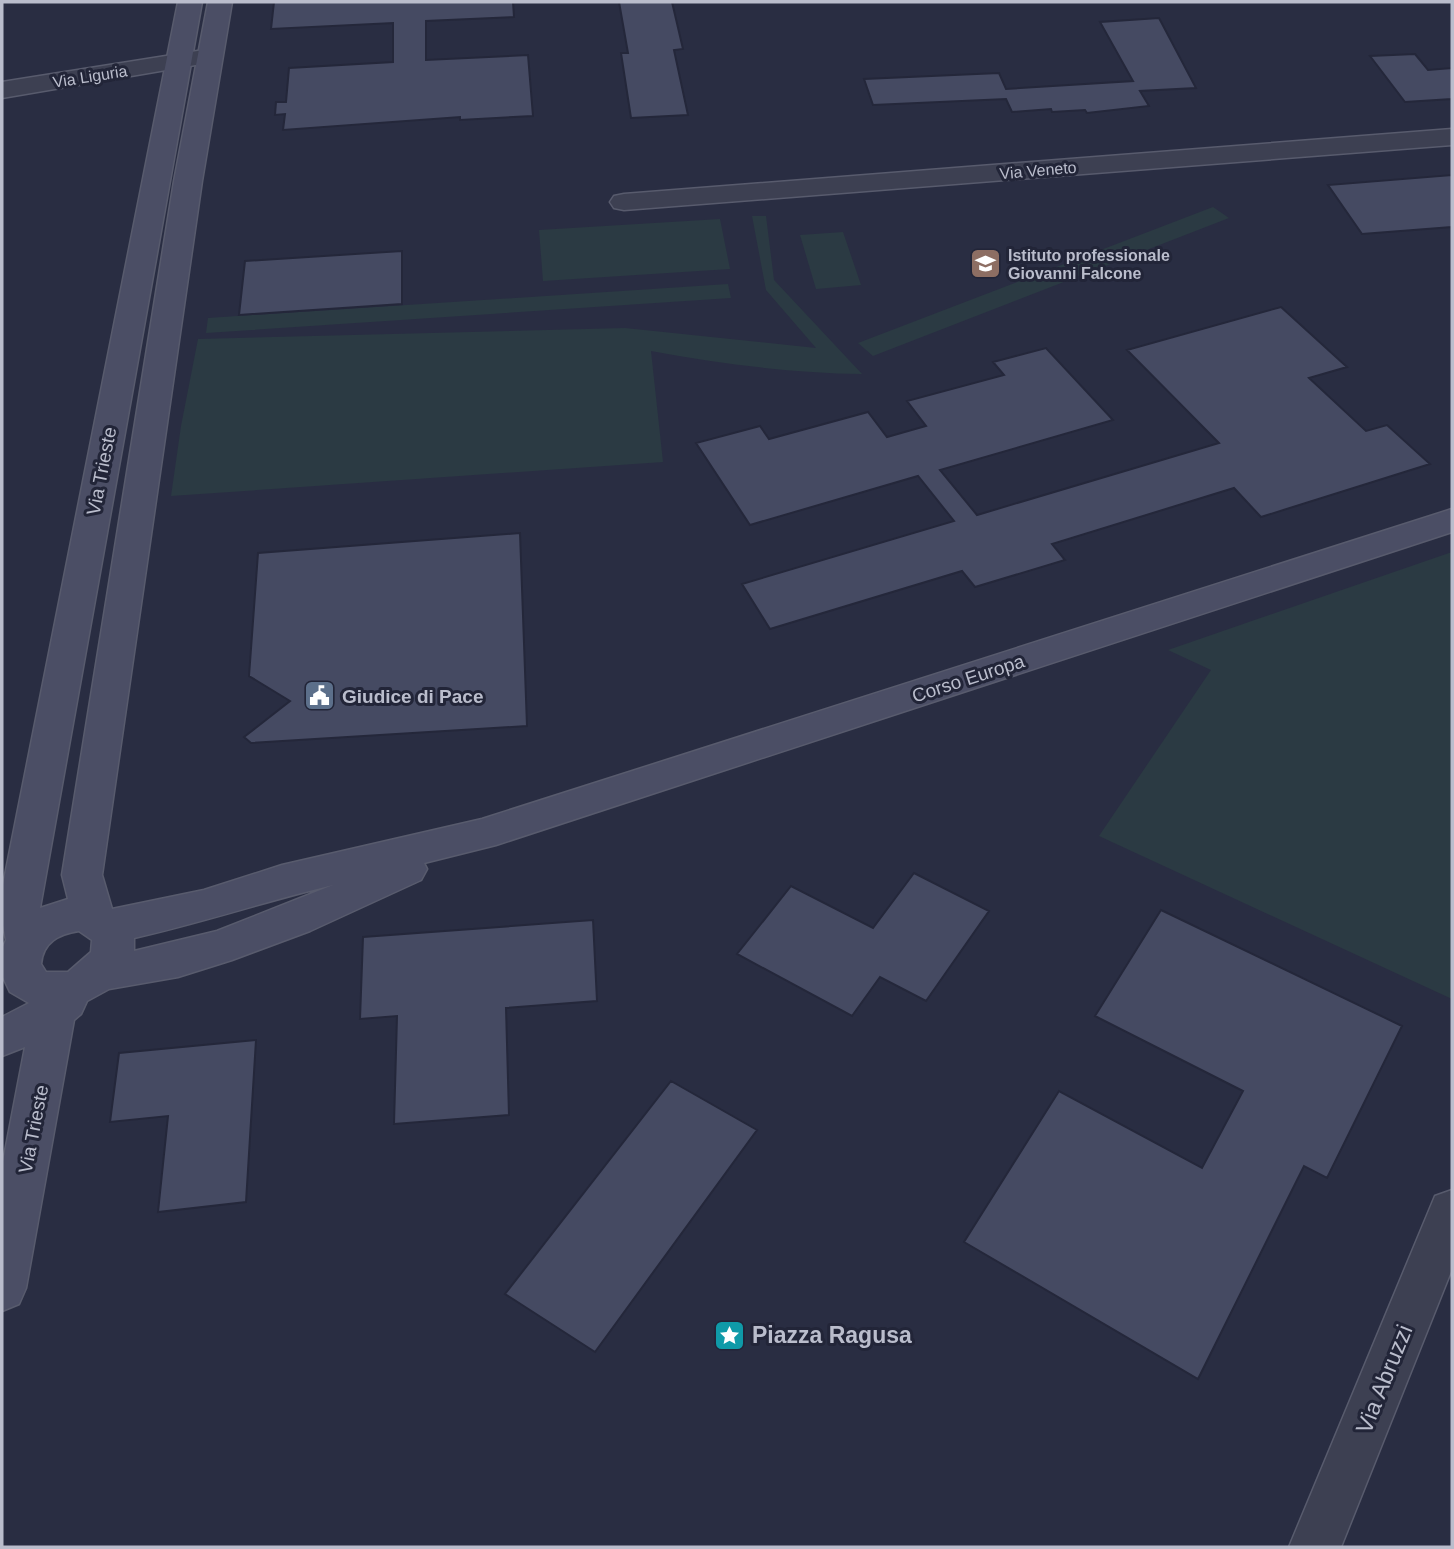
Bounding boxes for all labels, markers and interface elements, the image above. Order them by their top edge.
street label: Via Liguria [52,62,129,91]
street label: Via Veneto [999,159,1077,182]
school or university icon: Istituto professionale Giovanni Falcone [968,247,1002,281]
place label: Istituto professionale Giovanni Falcone [1008,247,1170,282]
street label: Via Trieste [83,425,120,517]
street label: Corso Europa [909,650,1028,707]
public building icon: Giudice di Pace [302,679,336,713]
place label: Giudice di Pace [342,686,484,707]
street label: Via Trieste [15,1083,52,1175]
place icon: Piazza Ragusa [712,1318,746,1352]
street label: Via Abruzzi [1350,1321,1418,1437]
place label: Piazza Ragusa [752,1322,912,1348]

